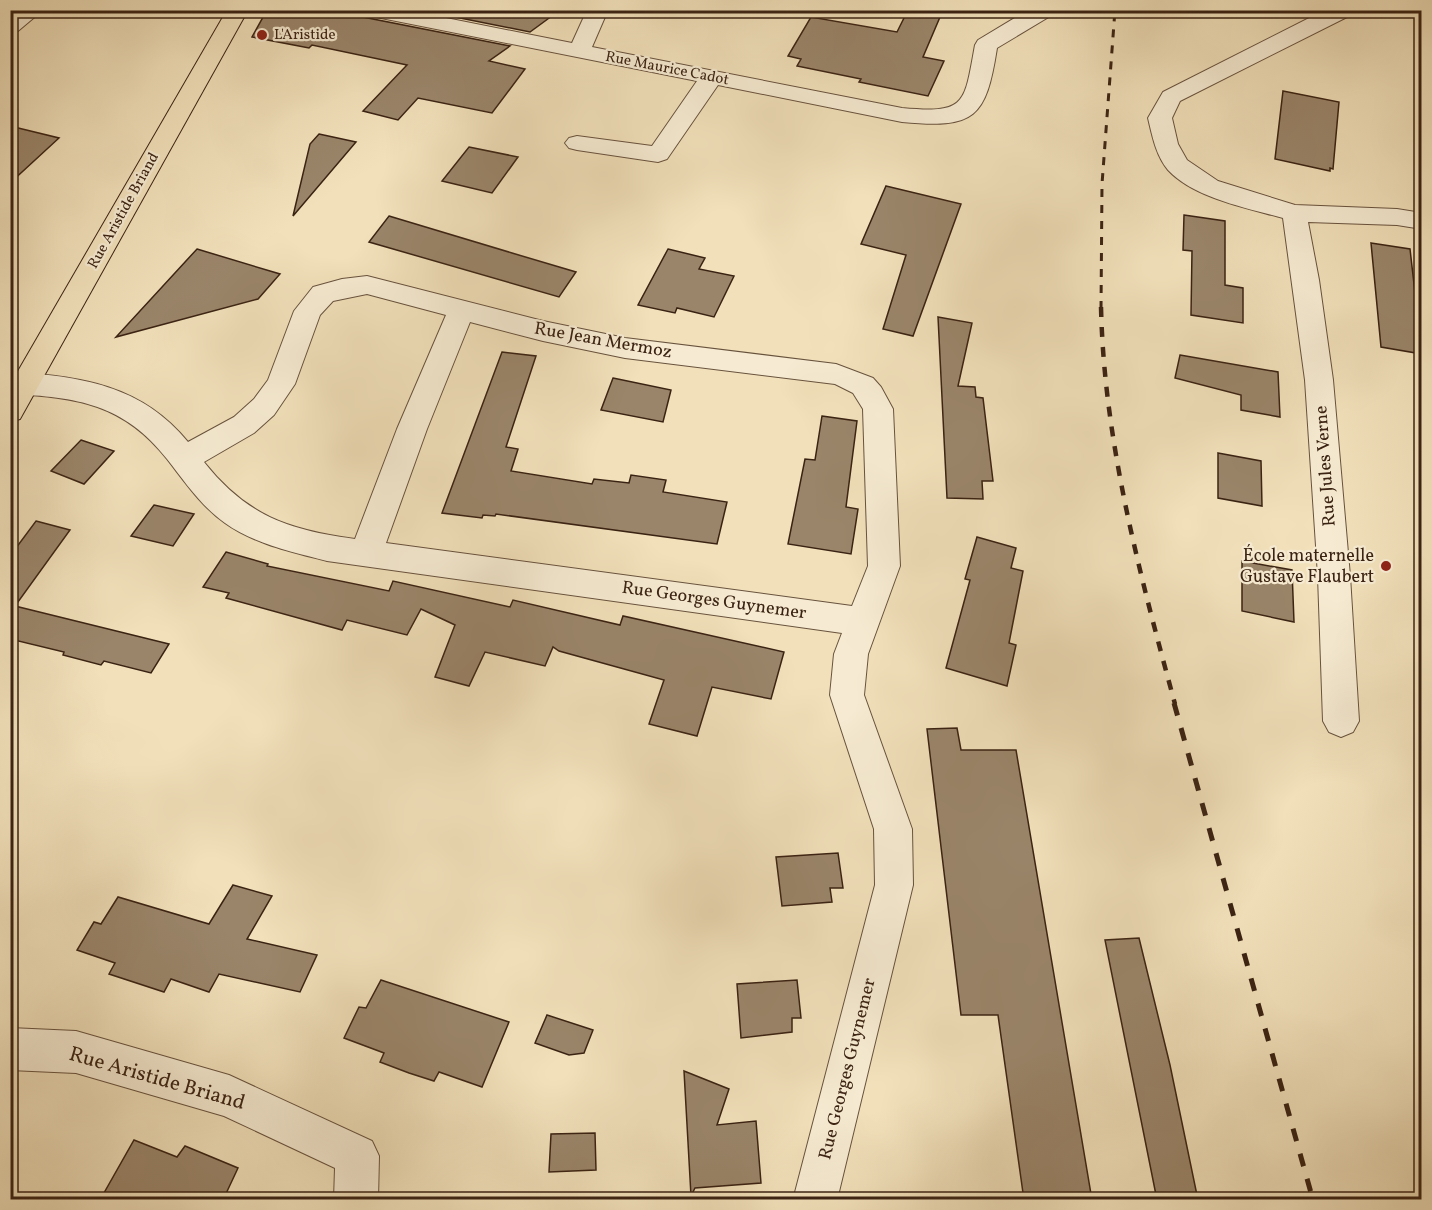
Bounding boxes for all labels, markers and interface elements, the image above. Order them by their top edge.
place label: L'Aristide [274,25,336,46]
marker: L'Aristide [255,28,269,42]
street label: Rue Maurice Cadot [603,47,731,91]
street label: Rue Aristide Briand [83,149,165,273]
street label: Rue Jean Mermoz [532,317,674,365]
street label: Rue Jules Verne [1309,405,1343,527]
place label: École maternelle Gustave Flaubert [1240,544,1374,590]
marker: École maternelle Gustave Flaubert [1379,559,1393,573]
street label: Rue Georges Guynemer [620,576,808,626]
street label: Rue Georges Guynemer [813,975,883,1162]
street label: Rue Aristide Briand [66,1040,248,1118]

